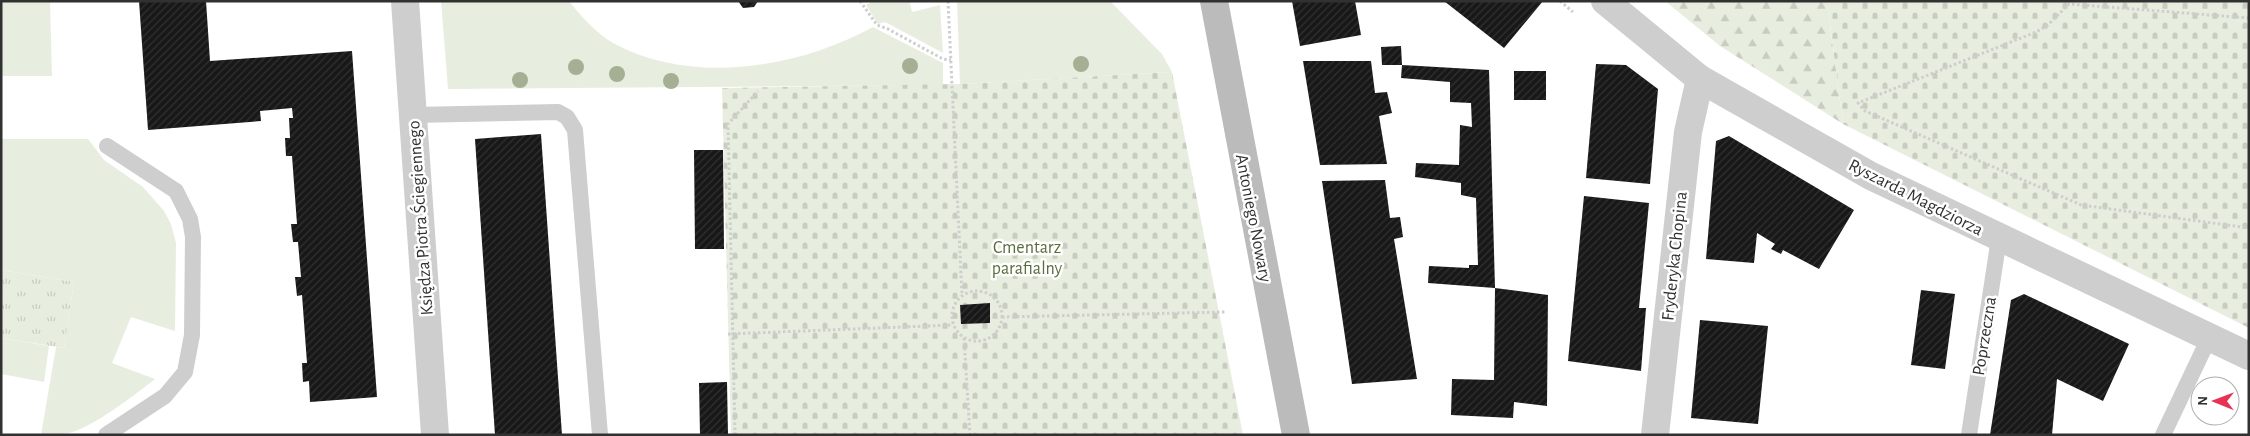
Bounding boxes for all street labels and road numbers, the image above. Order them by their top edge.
street label: Księdza Piotra Ściegiennego [402,120,437,316]
street label: Antoniego Nowary [1232,153,1274,284]
street label: Ryszarda Magdziorza [1845,156,1986,240]
street label: Fryderyka Chopina [1659,191,1691,322]
street label: Poprzeczna [1970,295,2000,377]

